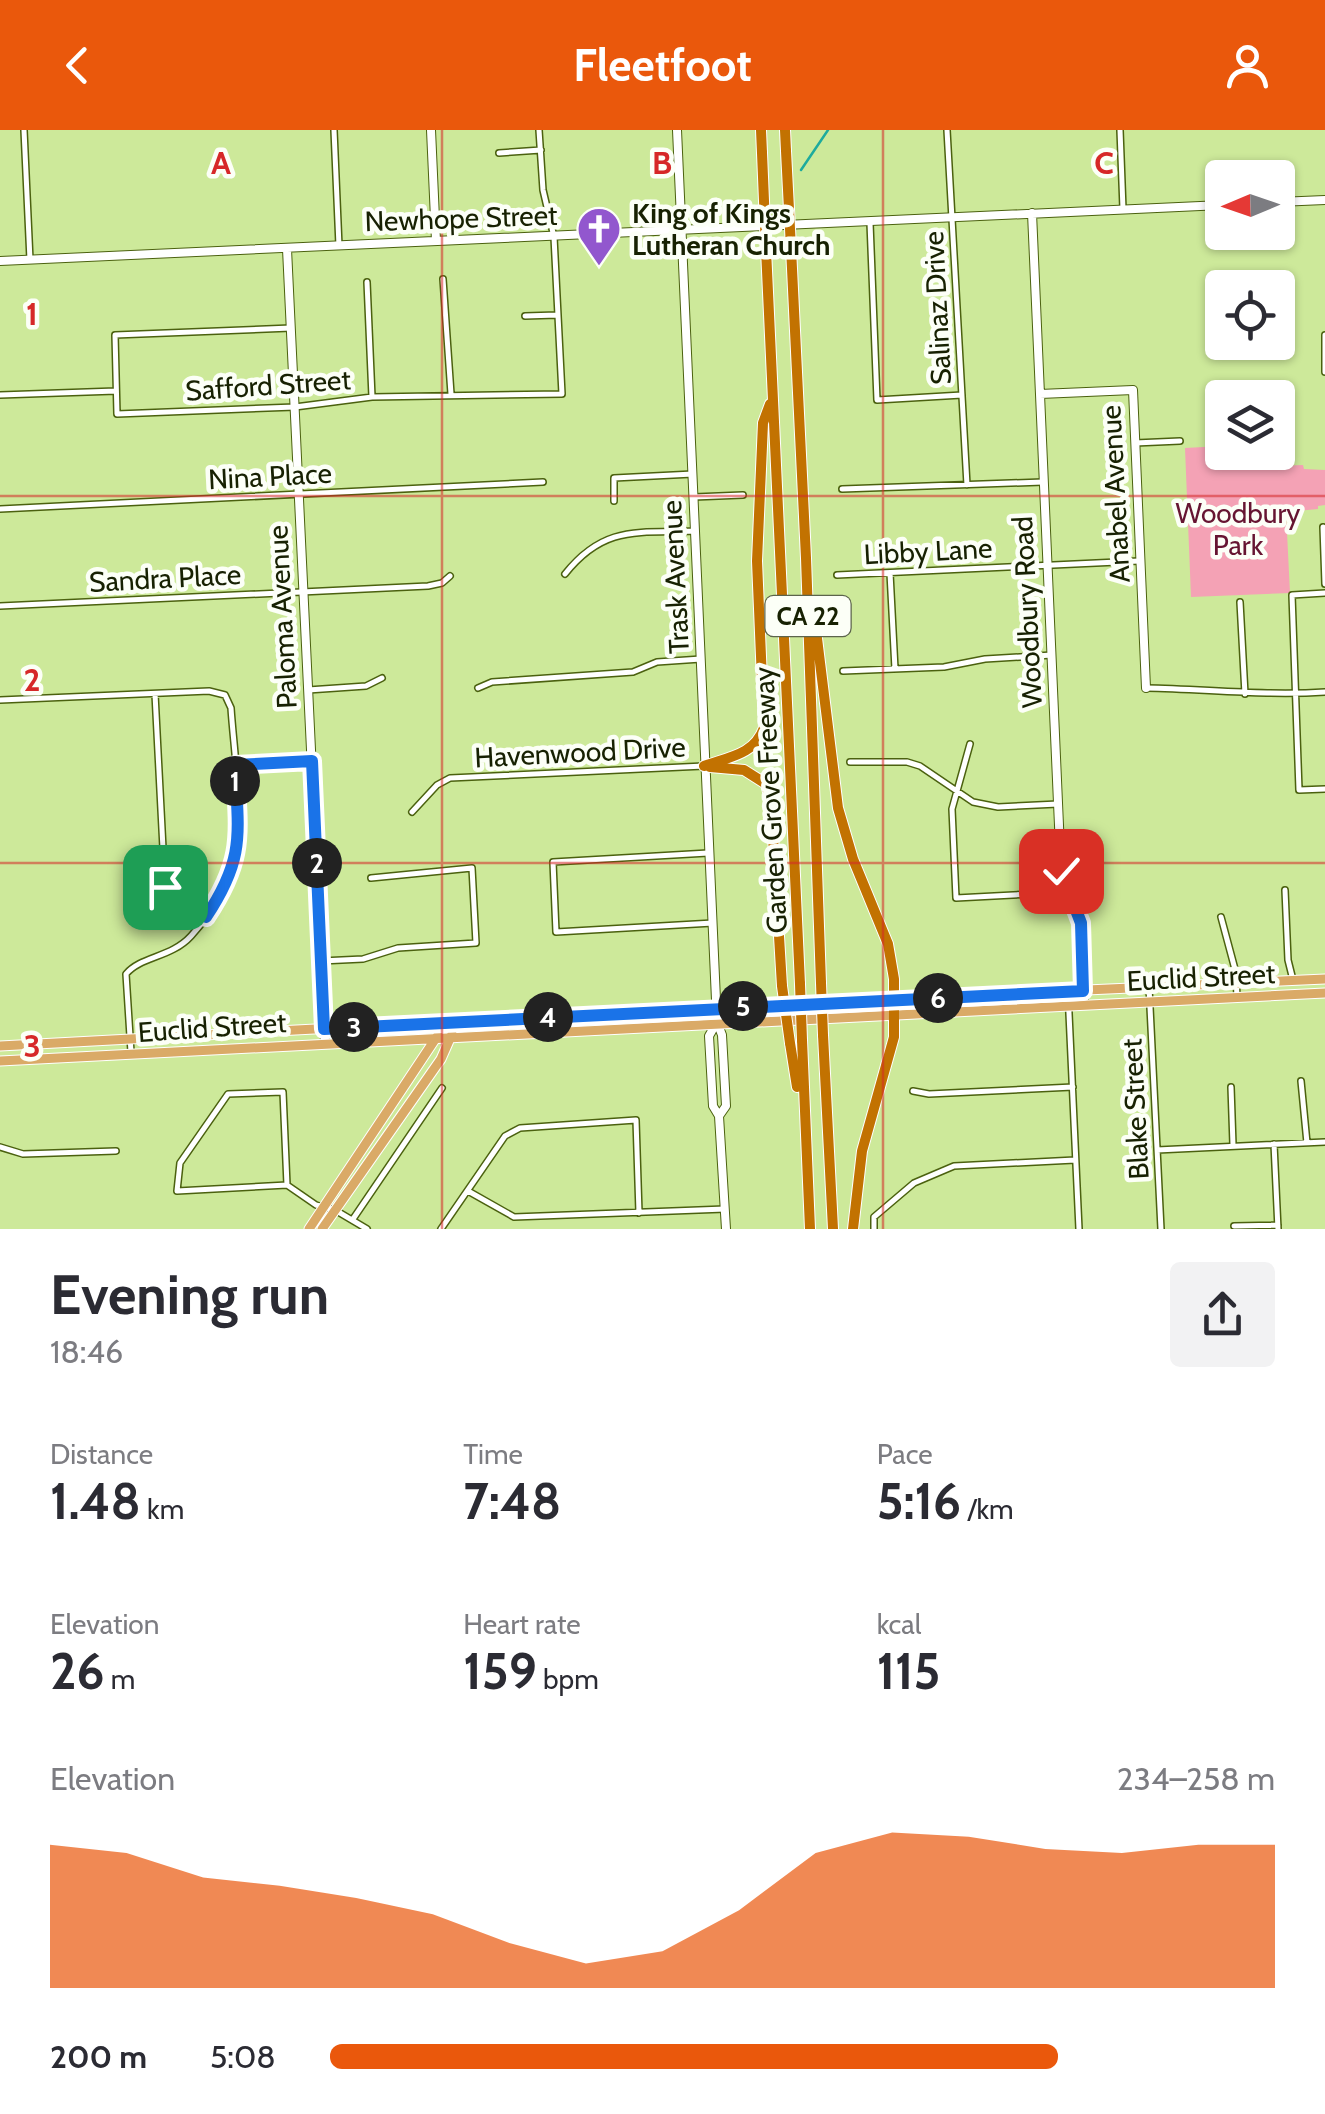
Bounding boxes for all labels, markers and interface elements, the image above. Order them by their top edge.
icon: back [50,38,105,93]
text: Fleetfoot [573,38,752,92]
icon: person [1220,38,1275,93]
text: A [211,143,231,182]
text: B [652,143,672,182]
text: C [1094,143,1114,182]
north arrow [1205,160,1295,250]
map controls [1205,160,1295,470]
place label: King of Kings Lutheran Church [632,196,831,262]
street label: Newhope Street [364,198,558,238]
church icon: King of Kings Lutheran Church [576,206,622,267]
street label: Salinaz Drive [916,230,958,386]
button: locate [1205,270,1295,360]
text: 1 [26,294,38,333]
street label: Safford Street [184,362,352,408]
button: layers [1205,380,1295,470]
street label: Anabel Avenue [1093,404,1137,584]
street label: Nina Place [207,456,333,496]
park label: Woodbury Park [1176,496,1300,562]
street label: Trask Avenue [654,499,696,655]
street label: Woodbury Road [1005,515,1049,709]
street label: Paloma Avenue [260,524,304,710]
street label: Libby Lane [863,531,993,571]
street label: Sandra Place [88,557,242,599]
road number: CA 22 [766,596,850,636]
text: 2 [24,660,40,699]
street label: Garden Grove Freeway [746,666,794,934]
street label: Havenwood Drive [474,729,686,775]
pin: 1 [210,756,260,806]
text: 1 [230,764,240,798]
pin [1019,829,1104,914]
pin: 2 [292,838,342,888]
icon: check [1034,844,1089,899]
pin [123,845,208,930]
text: 2 [310,846,324,880]
icon: arrive [138,860,193,915]
street label: Euclid Street [1126,956,1276,998]
pin: 6 [913,973,963,1023]
pin: 5 [718,981,768,1031]
text: 6 [930,981,946,1015]
text: 5 [735,989,751,1023]
pin: 4 [523,992,573,1042]
text: 4 [539,1000,557,1034]
pin: 3 [329,1002,379,1052]
street label: Euclid Street [137,1005,287,1049]
text: 3 [346,1010,362,1044]
text: 3 [23,1026,41,1065]
street label: Blake Street [1114,1038,1156,1180]
text: Evening run [50,1261,329,1328]
button: share [1170,1262,1275,1367]
text: 18:46 [50,1332,123,1371]
text: Distance [50,1437,153,1471]
text: Time [463,1437,523,1471]
text: Pace [877,1437,933,1471]
text: 1.48 [50,1471,141,1532]
text: 7:48 [463,1471,561,1532]
text: 5:16 [877,1471,961,1532]
text: km [141,1492,184,1526]
text: /km [961,1492,1014,1526]
text: Elevation [50,1607,159,1641]
text: Heart rate [463,1607,581,1641]
text: kcal [877,1607,921,1641]
text: 26 [50,1641,105,1702]
text: 159 [463,1641,537,1702]
text: 115 [877,1641,940,1702]
text: m [105,1662,135,1696]
text: bpm [537,1662,599,1696]
text: Elevation [50,1759,175,1798]
text: 234–258 m [1117,1759,1275,1798]
text: 200 m [50,2037,147,2076]
text: 5:08 [210,2037,276,2076]

